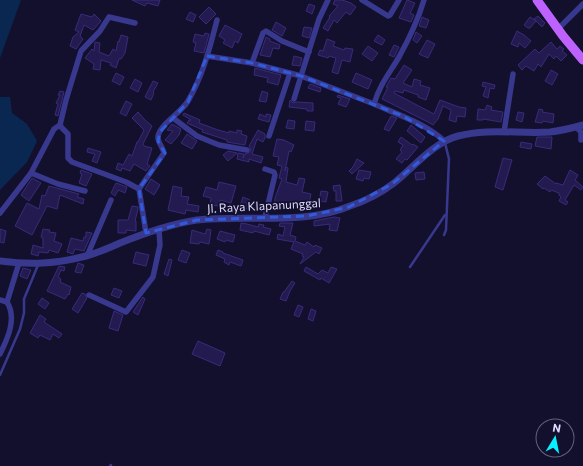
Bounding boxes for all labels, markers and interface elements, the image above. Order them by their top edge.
street label: Jl. Raya Klapanunggal [207,195,321,216]
north arrow [535,418,575,458]
text: N [552,421,562,435]

